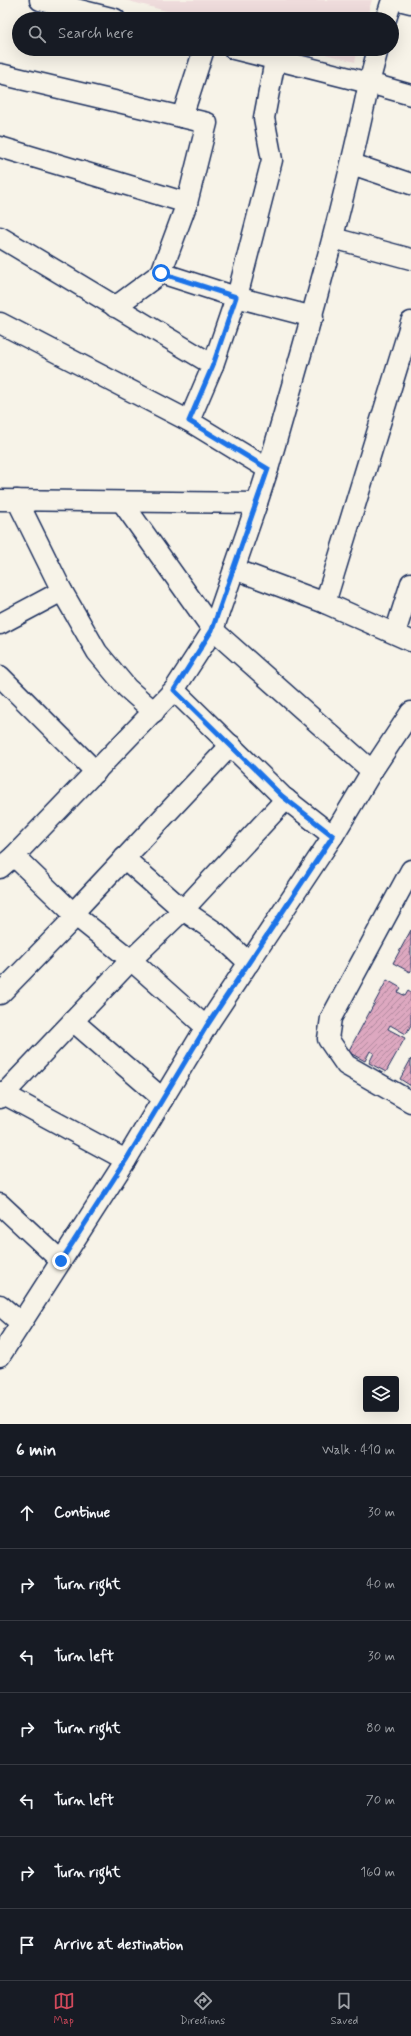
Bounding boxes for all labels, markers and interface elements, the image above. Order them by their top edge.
search box [12,12,399,56]
icon: search [26,23,48,45]
text: Search here [58,24,134,44]
route start [152,264,170,282]
route end [52,1252,70,1270]
map controls [363,1376,399,1412]
button: layers [363,1376,399,1412]
text: 6 min [16,1439,56,1461]
text: Walk · 410 m [322,1442,395,1459]
icon: ahead [16,1502,38,1524]
text: Continue [54,1503,110,1523]
text: 30 m [368,1504,395,1521]
icon: right [16,1574,38,1596]
text: Turn right [54,1575,121,1595]
text: 40 m [366,1576,395,1593]
icon: left [16,1646,38,1668]
text: Turn left [54,1647,114,1667]
text: 30 m [368,1648,395,1665]
icon: right [16,1718,38,1740]
text: Turn right [54,1719,121,1739]
text: 80 m [366,1720,395,1737]
icon: left [16,1790,38,1812]
text: Turn left [54,1791,114,1811]
text: 70 m [366,1792,395,1809]
icon: right [16,1862,38,1884]
text: Turn right [54,1863,121,1883]
text: 160 m [360,1864,395,1881]
icon: arrive [16,1934,38,1956]
text: Arrive at destination [54,1935,183,1955]
tab: Map [53,1990,75,2028]
tab: Directions [180,1990,225,2028]
tab: Saved [331,1990,358,2028]

